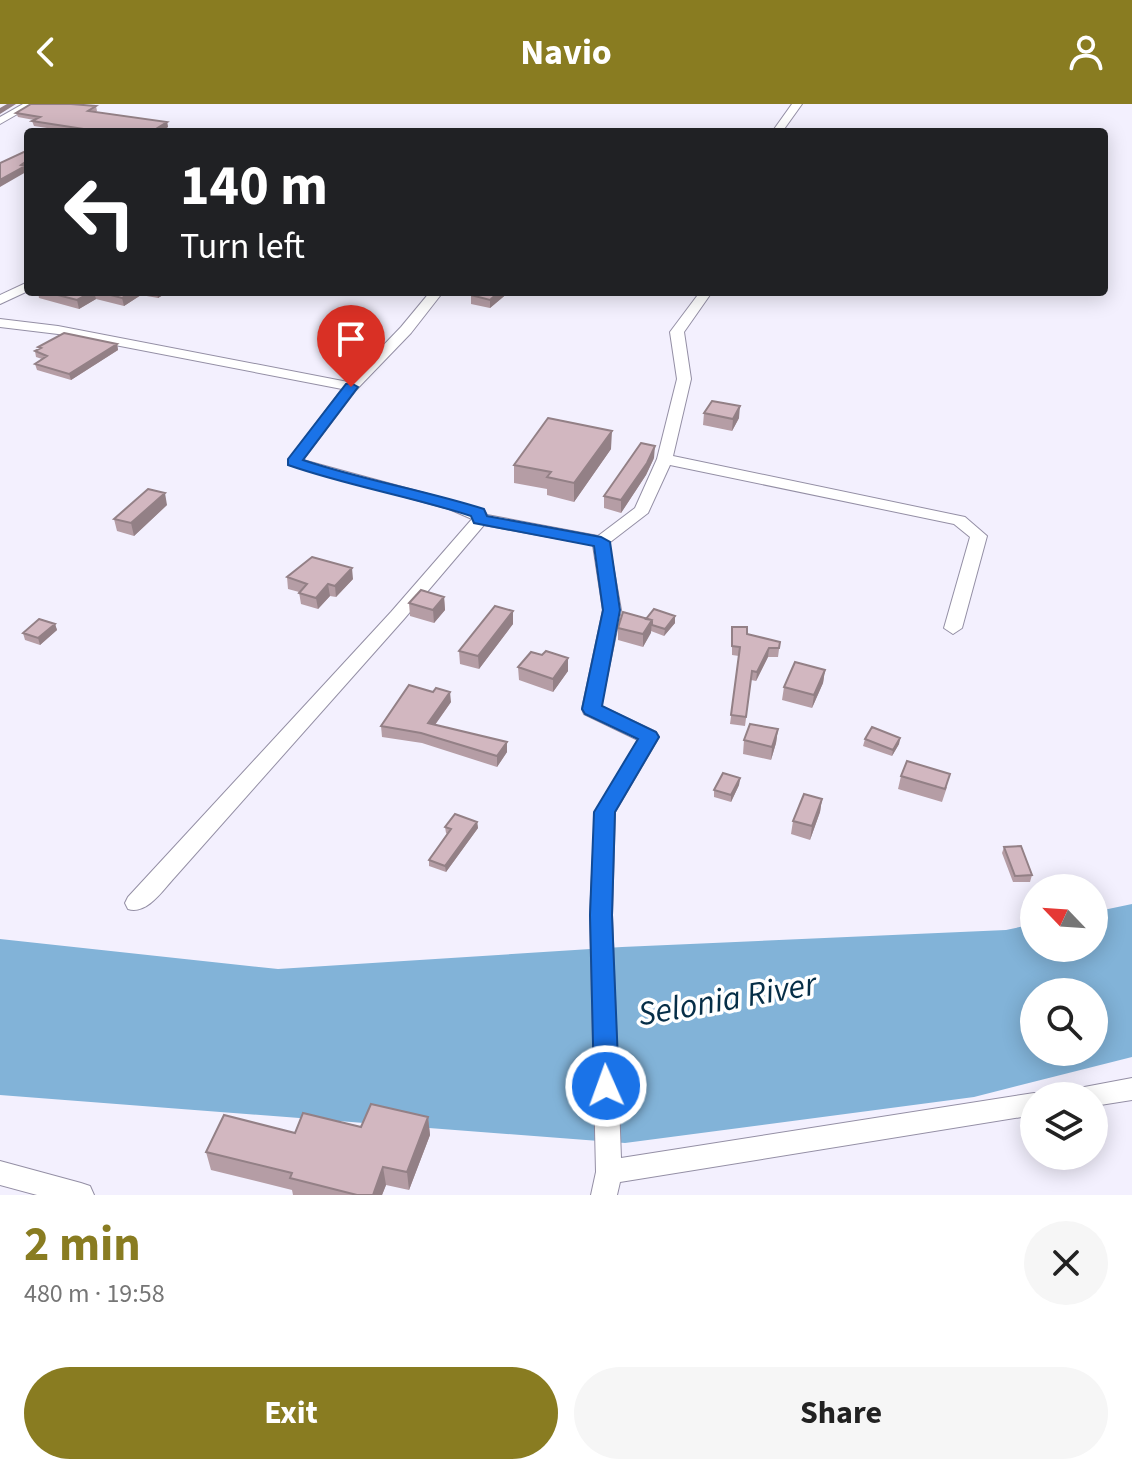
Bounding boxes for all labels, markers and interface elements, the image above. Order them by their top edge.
text: Navio [520,27,612,78]
icon: back [24,30,68,74]
icon: person [1064,30,1108,74]
text: 140 m [180,147,328,226]
icon: left [48,160,152,264]
text: Turn left [180,221,305,272]
pin [317,305,385,387]
icon: arrive [329,317,373,361]
north arrow [1020,874,1108,962]
map controls [1020,874,1108,1170]
water label: Selonia River [634,959,822,1039]
button: search [1020,978,1108,1066]
position arrow [564,1044,648,1128]
button: layers [1020,1082,1108,1170]
text: 2 min [24,1211,141,1279]
button: close [1024,1221,1108,1305]
text: 480 m · 19:58 [24,1275,165,1312]
button: Exit [24,1367,558,1459]
button: Share [574,1367,1108,1459]

